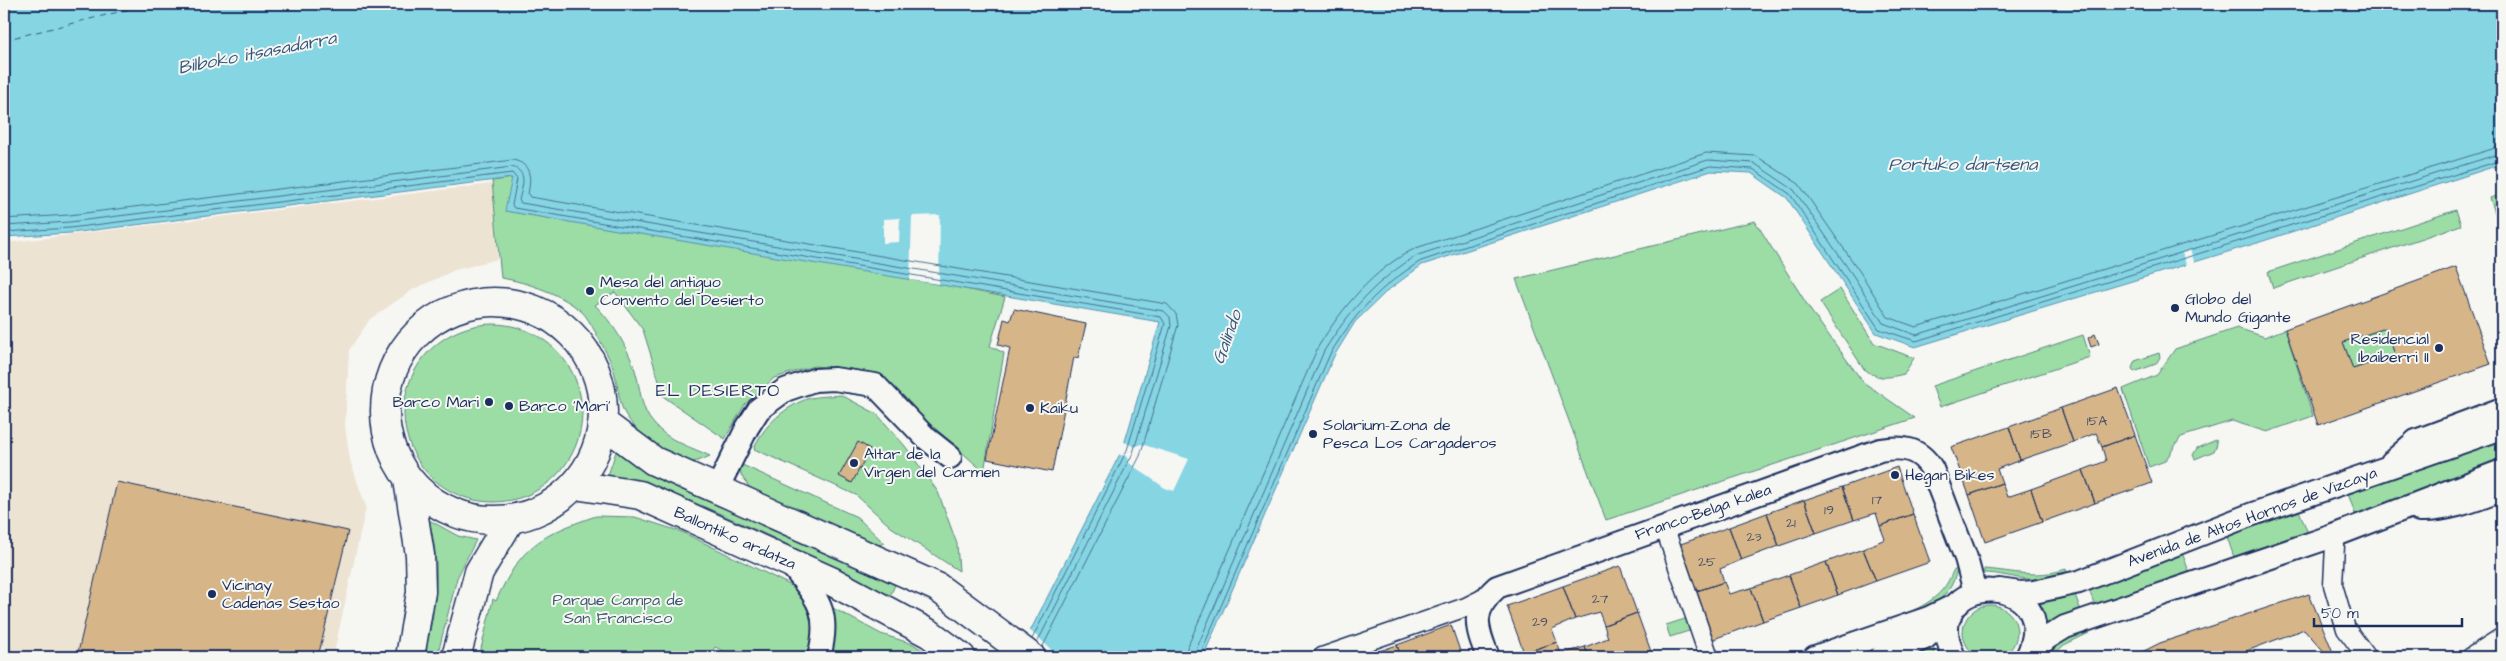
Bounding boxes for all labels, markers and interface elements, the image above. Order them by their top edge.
water label: Bilboko itsasadarra [176,25,339,81]
water label: Portuko dartsena [1889,152,2038,177]
place label: Mesa del antiguo Convento del Desierto [600,271,763,311]
marker: Mesa del antiguo Convento del Desierto [584,285,596,297]
place label: Globo del Mundo Gigante [2185,288,2291,329]
marker: Globo del Mundo Gigante [2169,302,2181,314]
water label: Galindo [1206,305,1249,367]
place label: Residencial Ibaiberri II [2350,328,2429,368]
marker: Residencial Ibaiberri II [2433,342,2445,354]
district label: EL DESIERTO [656,378,780,403]
place label: Barco Mari [393,391,480,413]
place label: Barco 'Mari' [519,395,611,417]
marker: Barco Mari [483,396,495,408]
place label: Kaiku [1040,397,1078,419]
marker: Barco 'Mari' [503,400,515,412]
marker: Kaiku [1024,402,1036,414]
house number: 15A [2087,411,2107,431]
place label: Solarium-Zona de Pesca Los Cargaderos [1323,414,1496,455]
house number: 15B [2030,424,2052,444]
marker: Solarium-Zona de Pesca Los Cargaderos [1307,428,1319,440]
place label: Altar de la Virgen del Carmen [864,443,1000,484]
marker: Altar de la Virgen del Carmen [848,457,860,469]
street label: Avenida de Altos Hornos de Vizcaya [2124,462,2380,573]
place label: Hegan Bikes [1905,464,1994,487]
marker: Hegan Bikes [1889,469,1901,481]
street label: Franco-Belga kalea [1632,478,1774,547]
house number: 17 [1872,490,1883,510]
house number: 19 [1824,500,1834,520]
street label: Ballontiko ardatza [670,501,800,575]
house number: 21 [1786,513,1796,533]
house number: 23 [1746,527,1762,547]
house number: 25 [1698,552,1716,572]
place label: Vicinay Cadenas Sestao [222,574,339,614]
marker: Vicinay Cadenas Sestao [206,588,218,600]
park label: Parque Campa de San Francisco [553,589,684,629]
house number: 27 [1592,589,1609,609]
scale bar [2314,596,2461,628]
text: 50 m [2321,603,2359,624]
house number: 29 [1532,612,1548,632]

